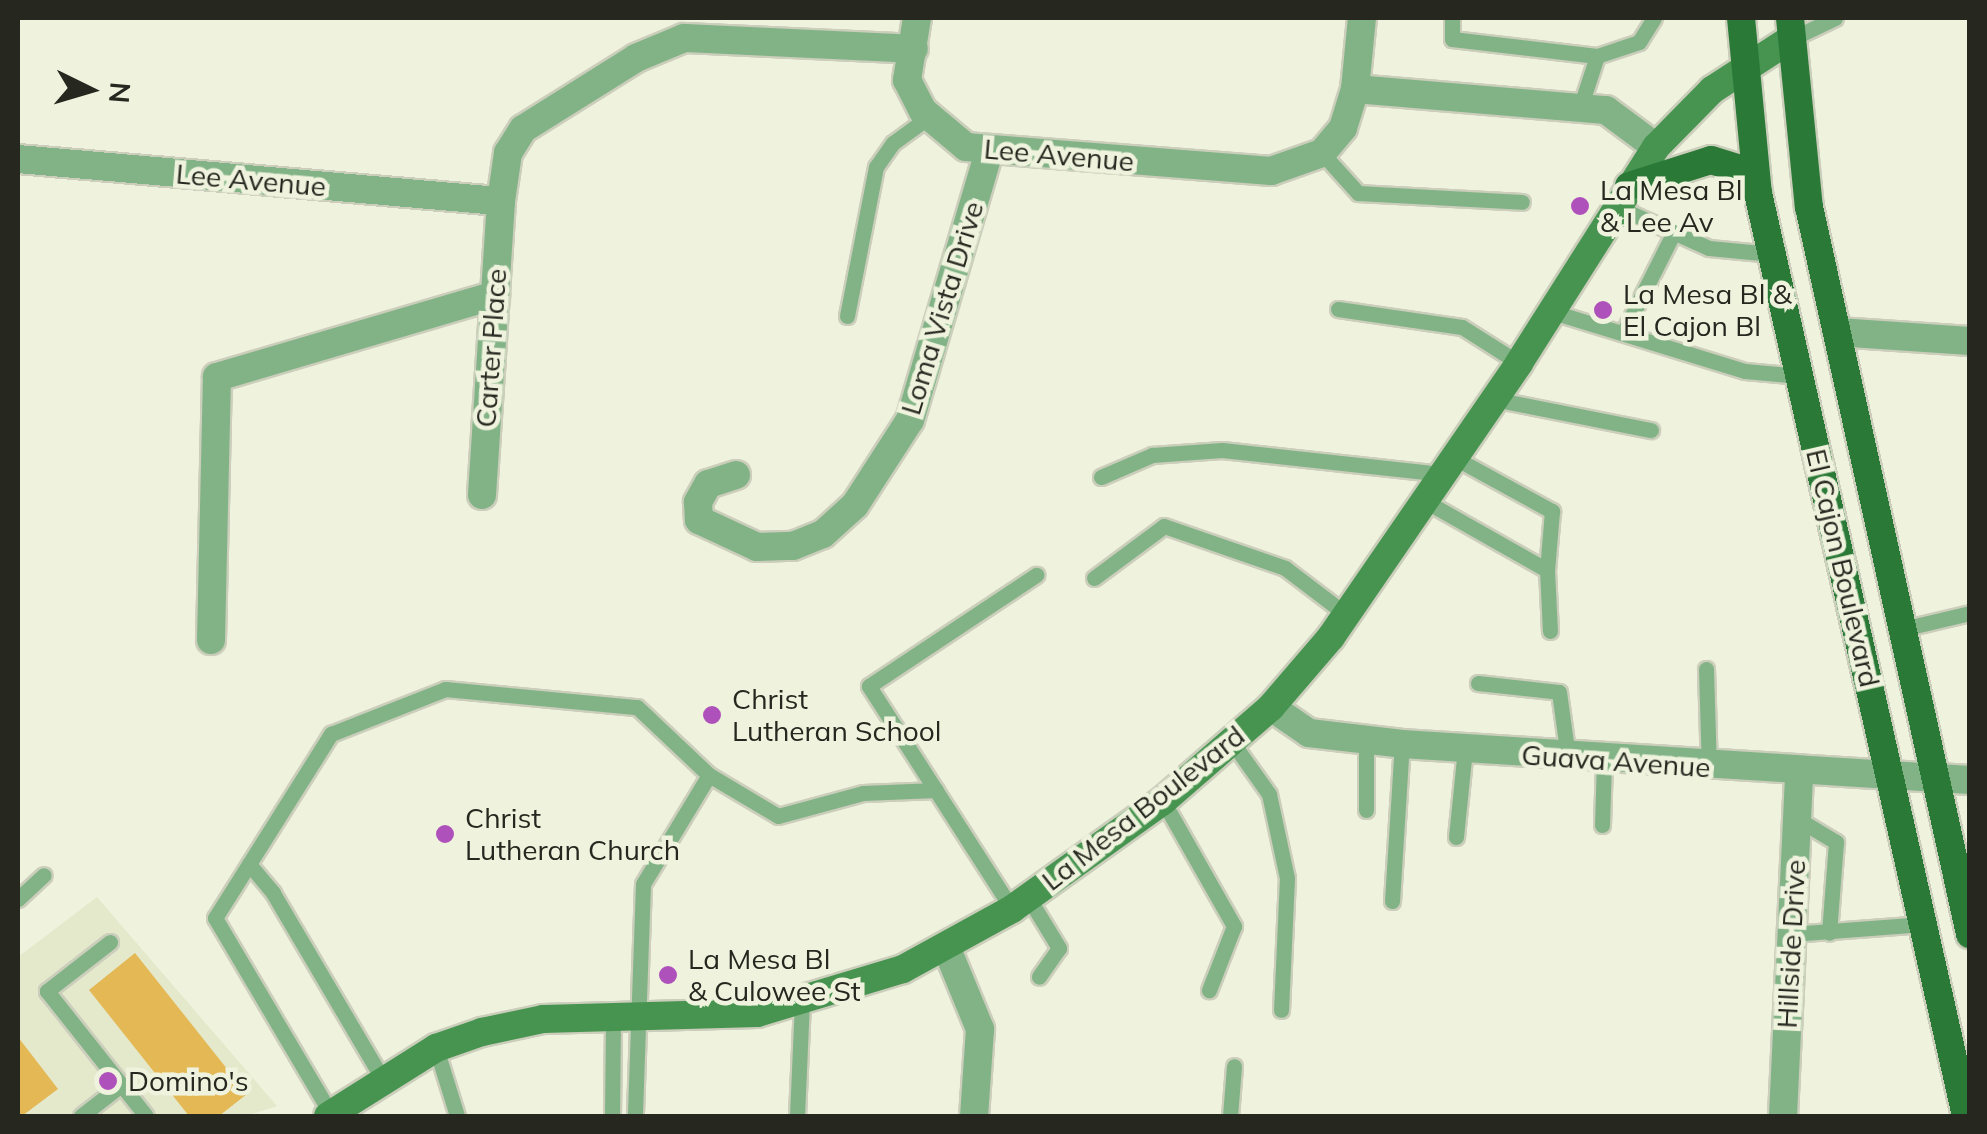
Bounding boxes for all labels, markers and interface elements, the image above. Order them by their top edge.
north arrow [40,40,140,140]
text: N [102,81,139,105]
street label: Lee Avenue [983,132,1135,178]
street label: Lee Avenue [175,157,327,203]
place label: La Mesa Bl & Lee Av [1600,173,1742,239]
marker: La Mesa Bl & Lee Av [1569,195,1591,217]
street label: Loma Vista Drive [894,197,990,419]
street label: Carter Place [469,267,513,429]
place label: La Mesa Bl & El Cajon Bl [1623,277,1791,343]
marker: La Mesa Bl & El Cajon Bl [1592,299,1614,321]
street label: El Cajon Boulevard [1799,446,1887,690]
place label: Christ Lutheran School [732,682,941,748]
marker: Christ Lutheran School [701,704,723,726]
street label: La Mesa Boulevard [1035,719,1251,897]
street label: Guava Avenue [1520,738,1712,784]
place label: Christ Lutheran Church [465,801,680,867]
marker: Christ Lutheran Church [434,823,456,845]
street label: Hillside Drive [1770,859,1812,1029]
place label: La Mesa Bl & Culowee St [688,942,861,1008]
marker: La Mesa Bl & Culowee St [657,964,679,986]
place label: Domino's [128,1064,249,1098]
marker: Domino's [97,1070,119,1092]

